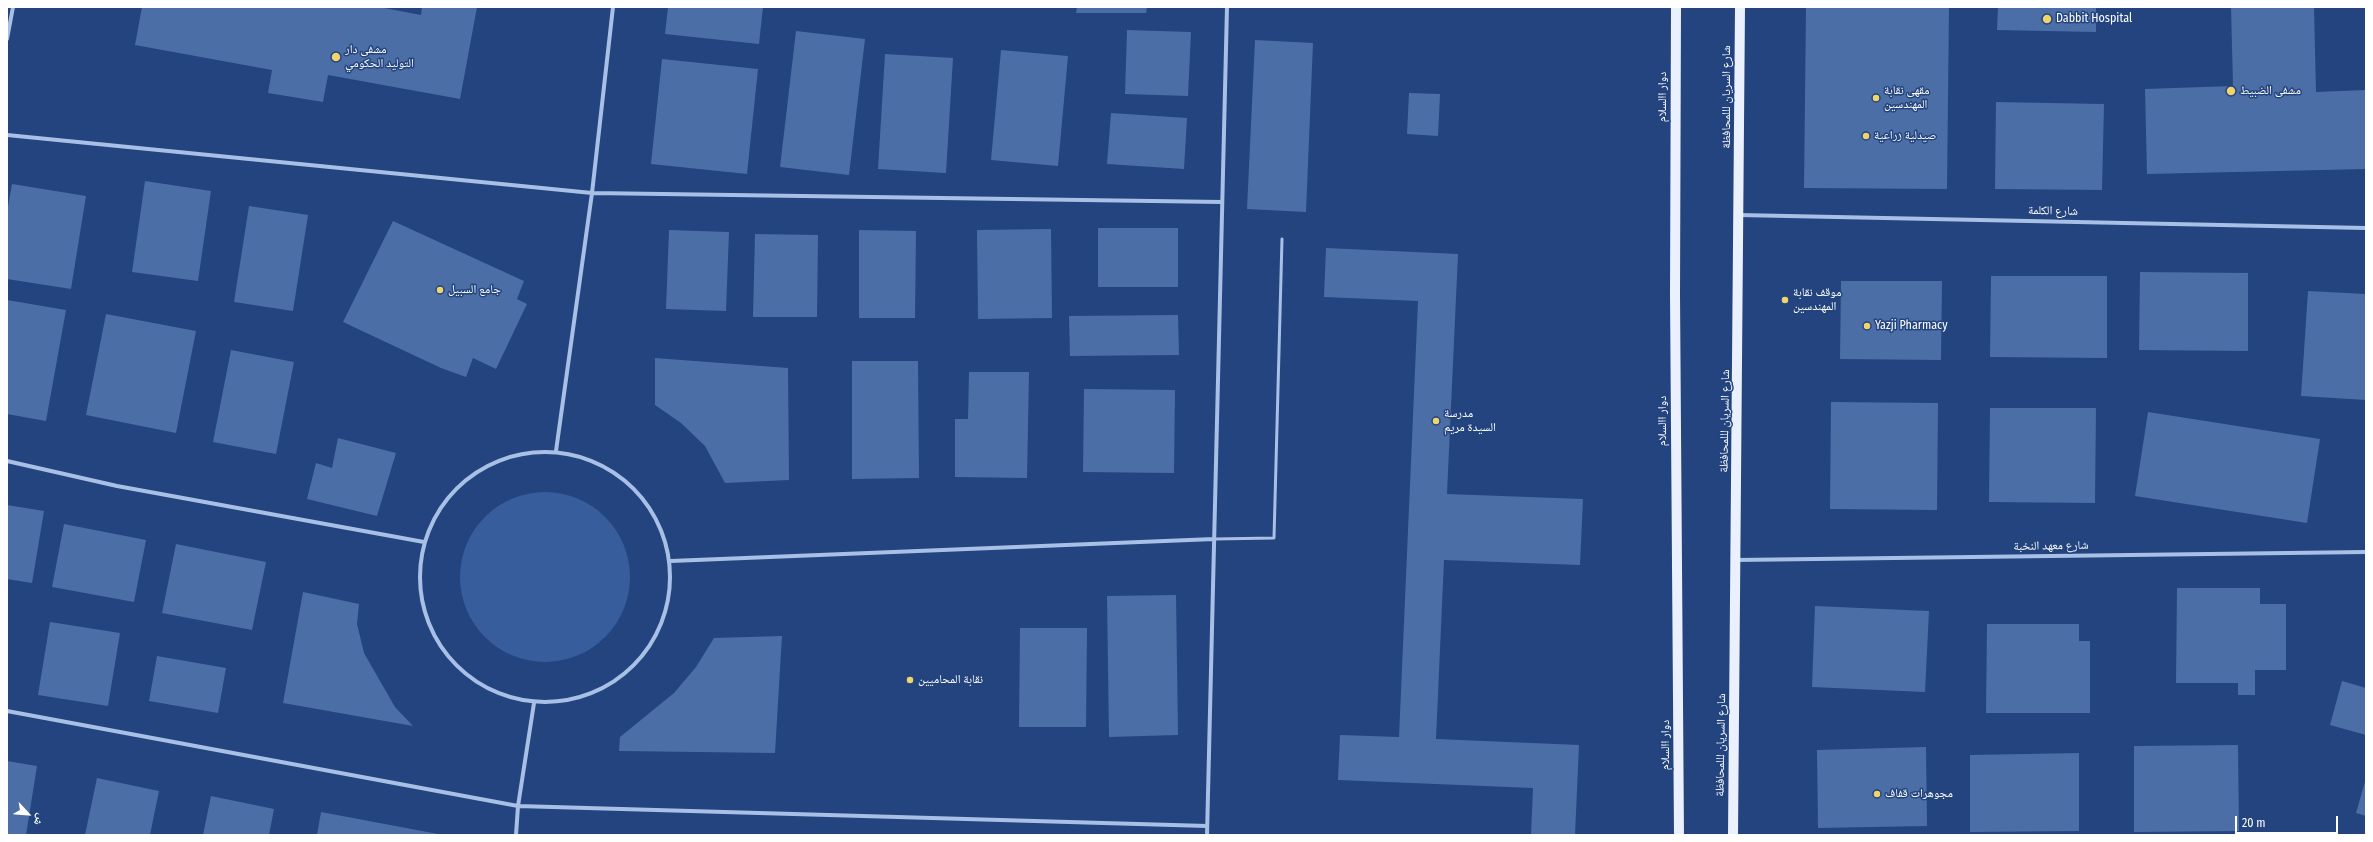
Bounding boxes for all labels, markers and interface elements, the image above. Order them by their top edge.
place label: Dabbit Hospital [2056,12,2132,26]
marker: Dabbit Hospital [2041,13,2053,25]
place label: مشفى دار التوليد الحكومي [345,43,414,71]
street label: شارع السريان لللمحافظة [1720,45,1734,149]
marker: مشفى دار التوليد الحكومي [330,51,342,63]
street label: دوار االسلام [1656,72,1670,122]
place label: مقهى نقابة المهندسين [1884,84,1929,112]
place label: مشفى الضبيط [2240,84,2301,98]
marker: مشفى الضبيط [2225,85,2237,97]
marker: مقهى نقابة المهندسين [1871,93,1881,103]
place label: صيدلية زراعية [1874,129,1936,143]
marker: صيدلية زراعية [1861,131,1871,141]
street label: شارع الكلمة [2028,203,2078,219]
place label: جامع السبيل [448,283,501,297]
marker: جامع السبيل [435,285,445,295]
place label: موقف نقابة المهندسين [1793,286,1841,314]
marker: موقف نقابة المهندسين [1780,295,1790,305]
place label: Yazji Pharmacy [1875,319,1948,333]
marker: Yazji Pharmacy [1862,321,1872,331]
street label: شارع السريان لللمحافظة [1717,369,1733,473]
street label: دوار االسلام [1656,396,1670,446]
place label: مدرسة السيدة مريم [1444,407,1496,435]
marker: مدرسة السيدة مريم [1431,416,1441,426]
street label: شارع معهد النخبة [2013,538,2089,554]
place label: نقابة المحاميين [918,673,983,687]
marker: نقابة المحاميين [905,675,915,685]
street label: شارع السريان لللمحافظة [1713,693,1729,797]
street label: دوار االسلام [1659,720,1673,770]
place label: مجوهرات قفاف [1885,787,1953,801]
marker: مجوهرات قفاف [1872,789,1882,799]
north arrow [8,794,48,834]
scale bar [2237,808,2340,834]
text: ش [31,811,48,828]
text: 20 m [2242,816,2266,830]

